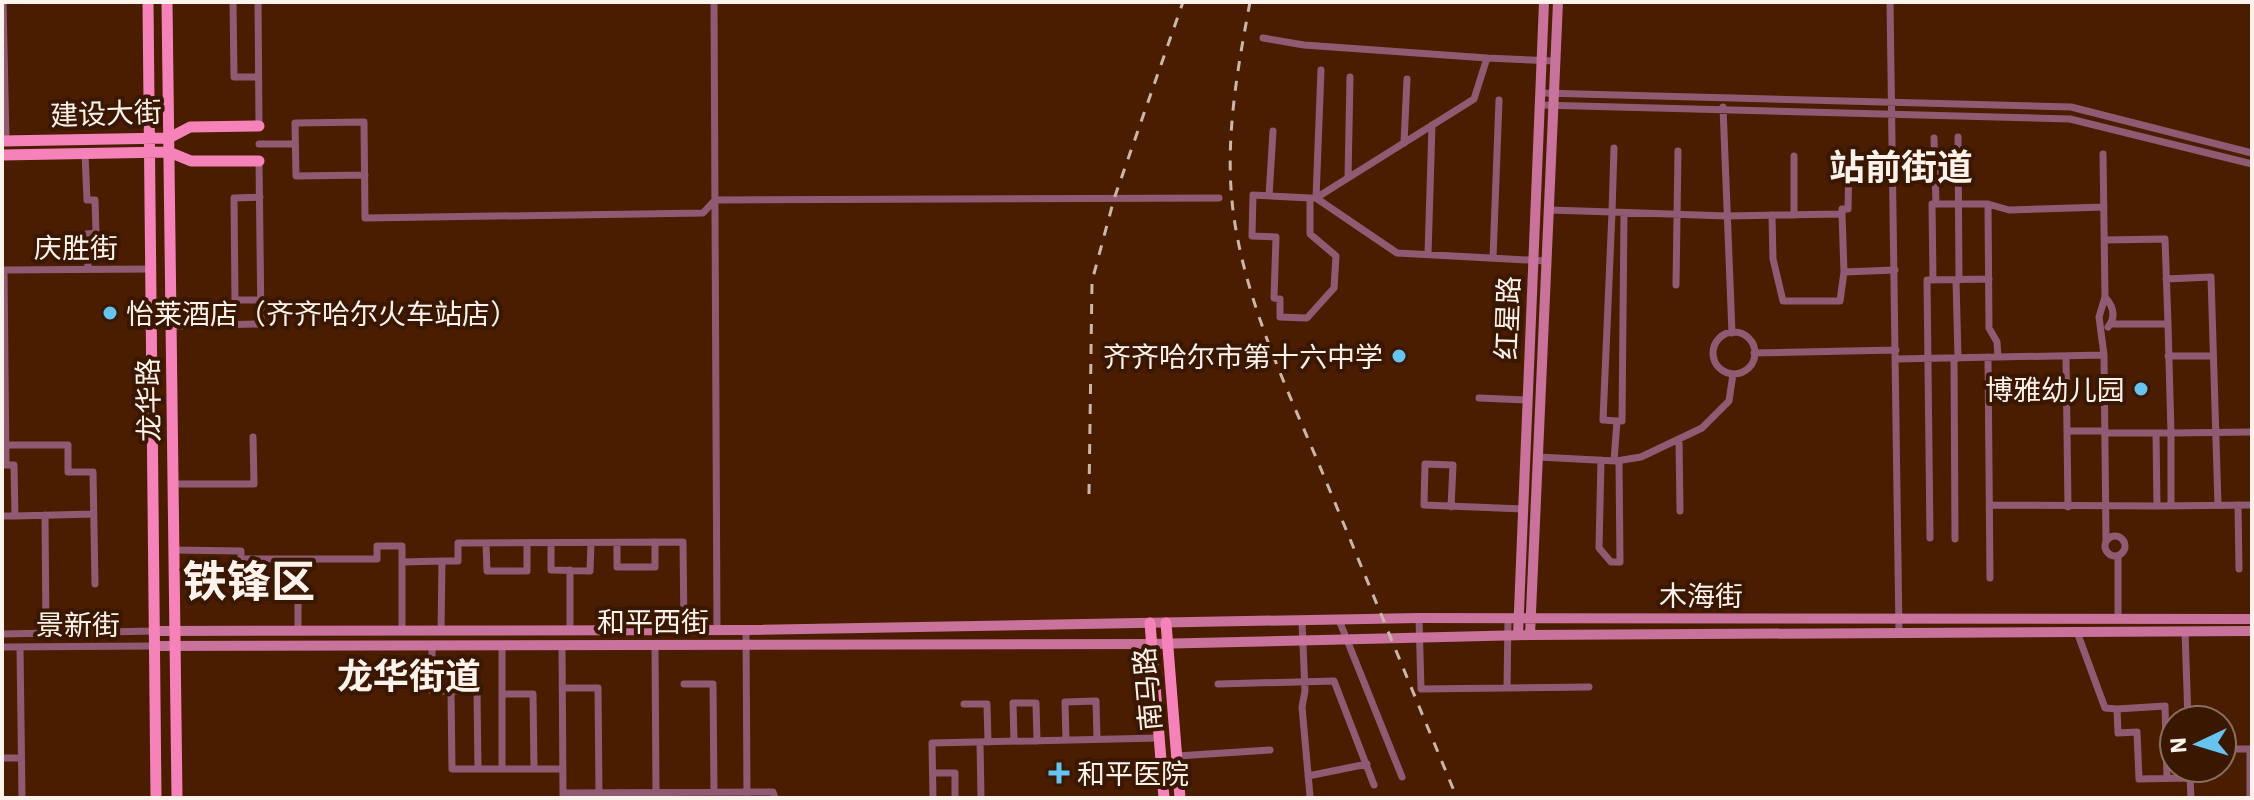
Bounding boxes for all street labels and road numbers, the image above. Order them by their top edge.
street label: 建设大街 [49,93,163,133]
street label: 庆胜街 [34,229,118,266]
street label: 红星路 [1487,275,1527,361]
street label: 龙华路 [129,358,167,442]
street label: 木海街 [1659,577,1743,614]
street label: 和平西街 [597,603,709,640]
street label: 景新街 [36,606,120,643]
street label: 南马路 [1125,646,1169,732]

